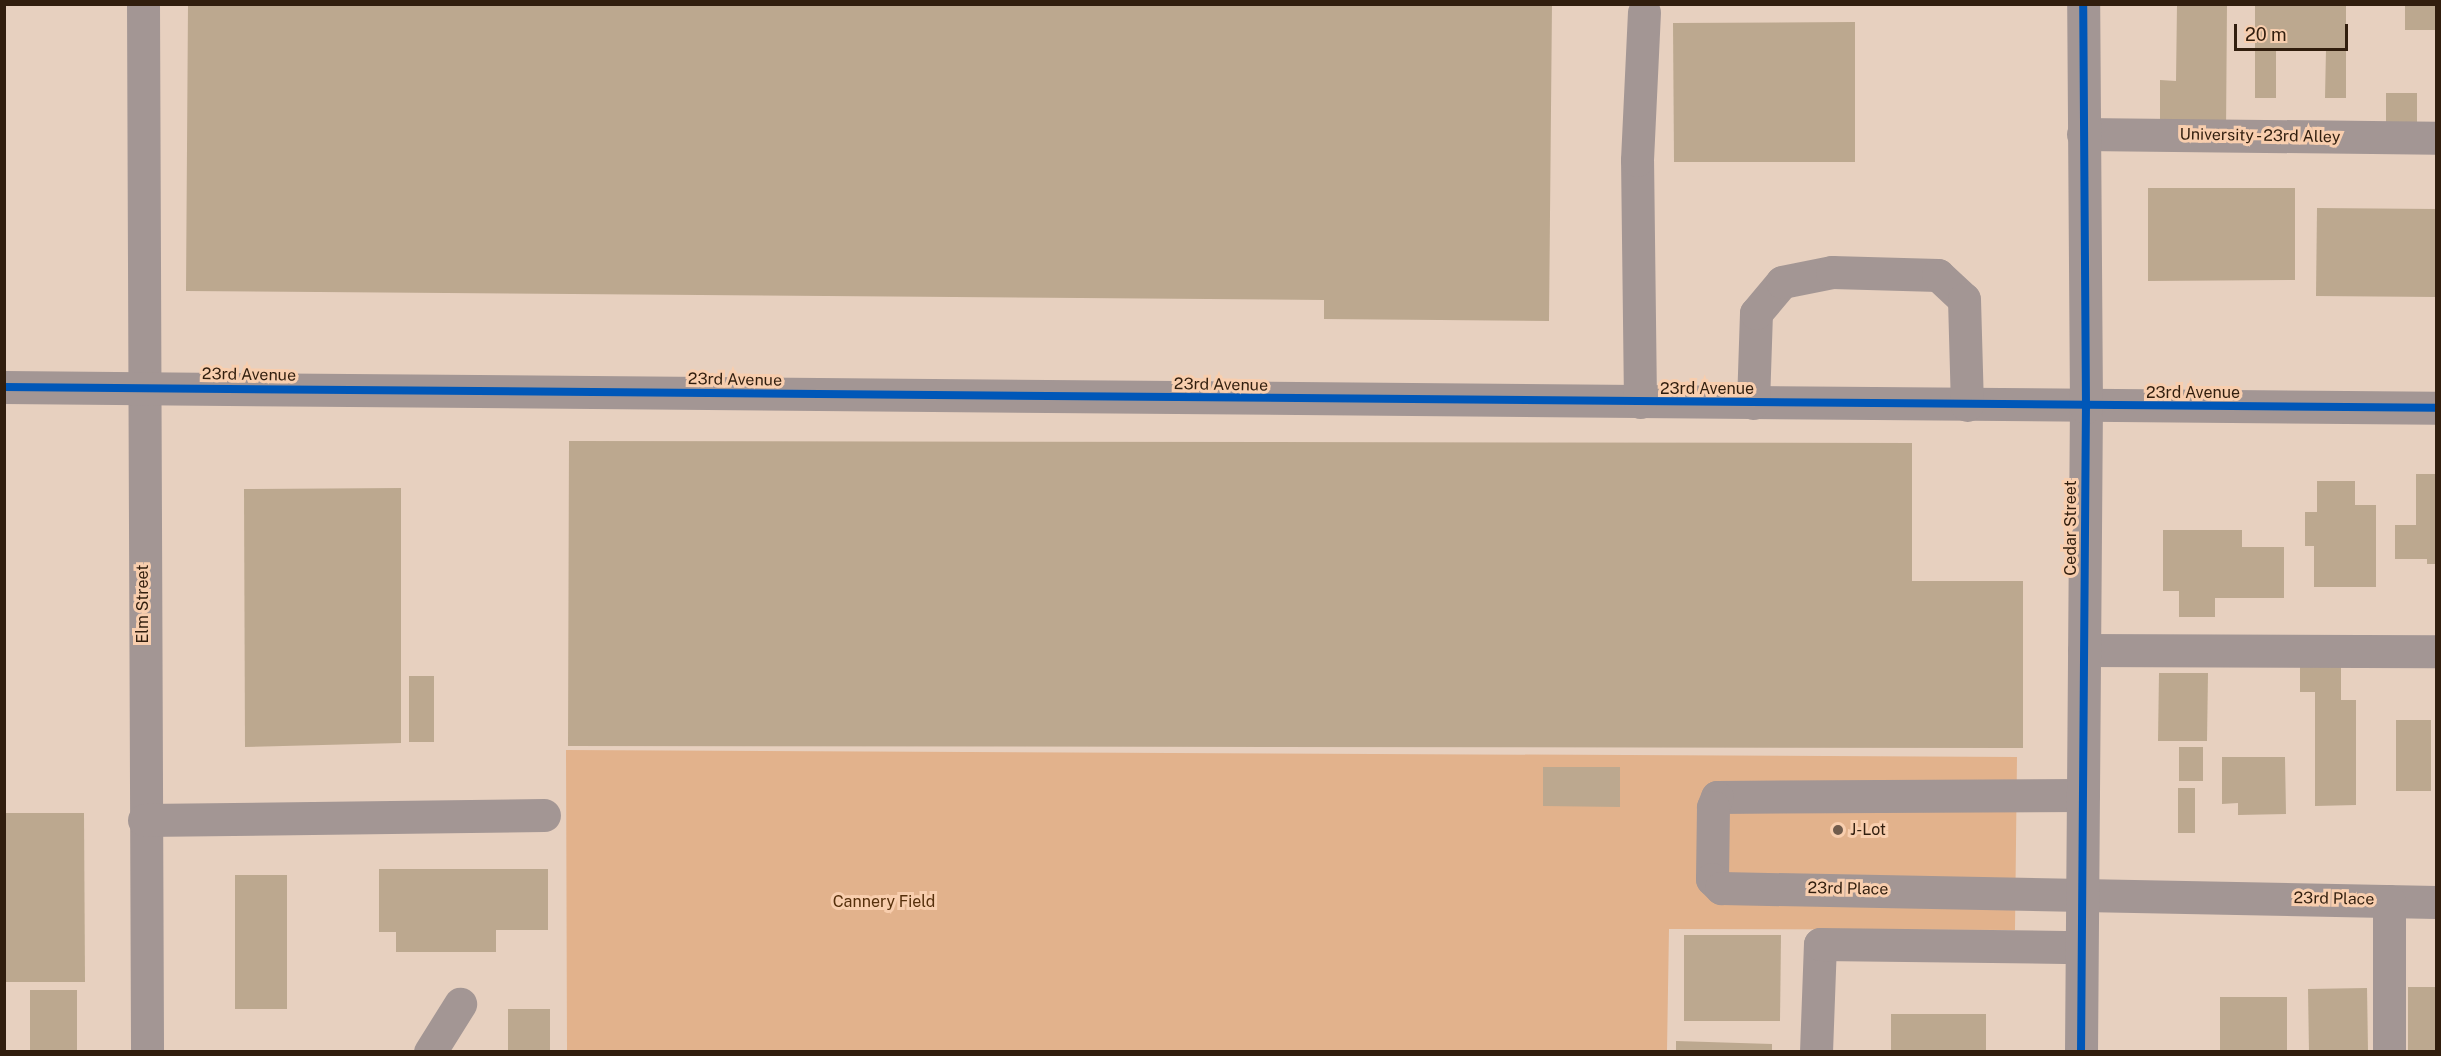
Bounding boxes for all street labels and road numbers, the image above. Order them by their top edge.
street label: University - 23rd Alley [2177,125,2343,147]
street label: 23rd Avenue [202,365,296,385]
street label: 23rd Avenue [688,370,782,390]
street label: 23rd Avenue [1174,375,1268,395]
street label: 23rd Avenue [1660,379,1754,399]
street label: 23rd Avenue [2146,383,2240,403]
street label: Cedar Street [2061,480,2081,576]
street label: Elm Street [133,565,153,643]
street label: 23rd Place [1807,879,1889,899]
street label: 23rd Place [2293,889,2375,909]

